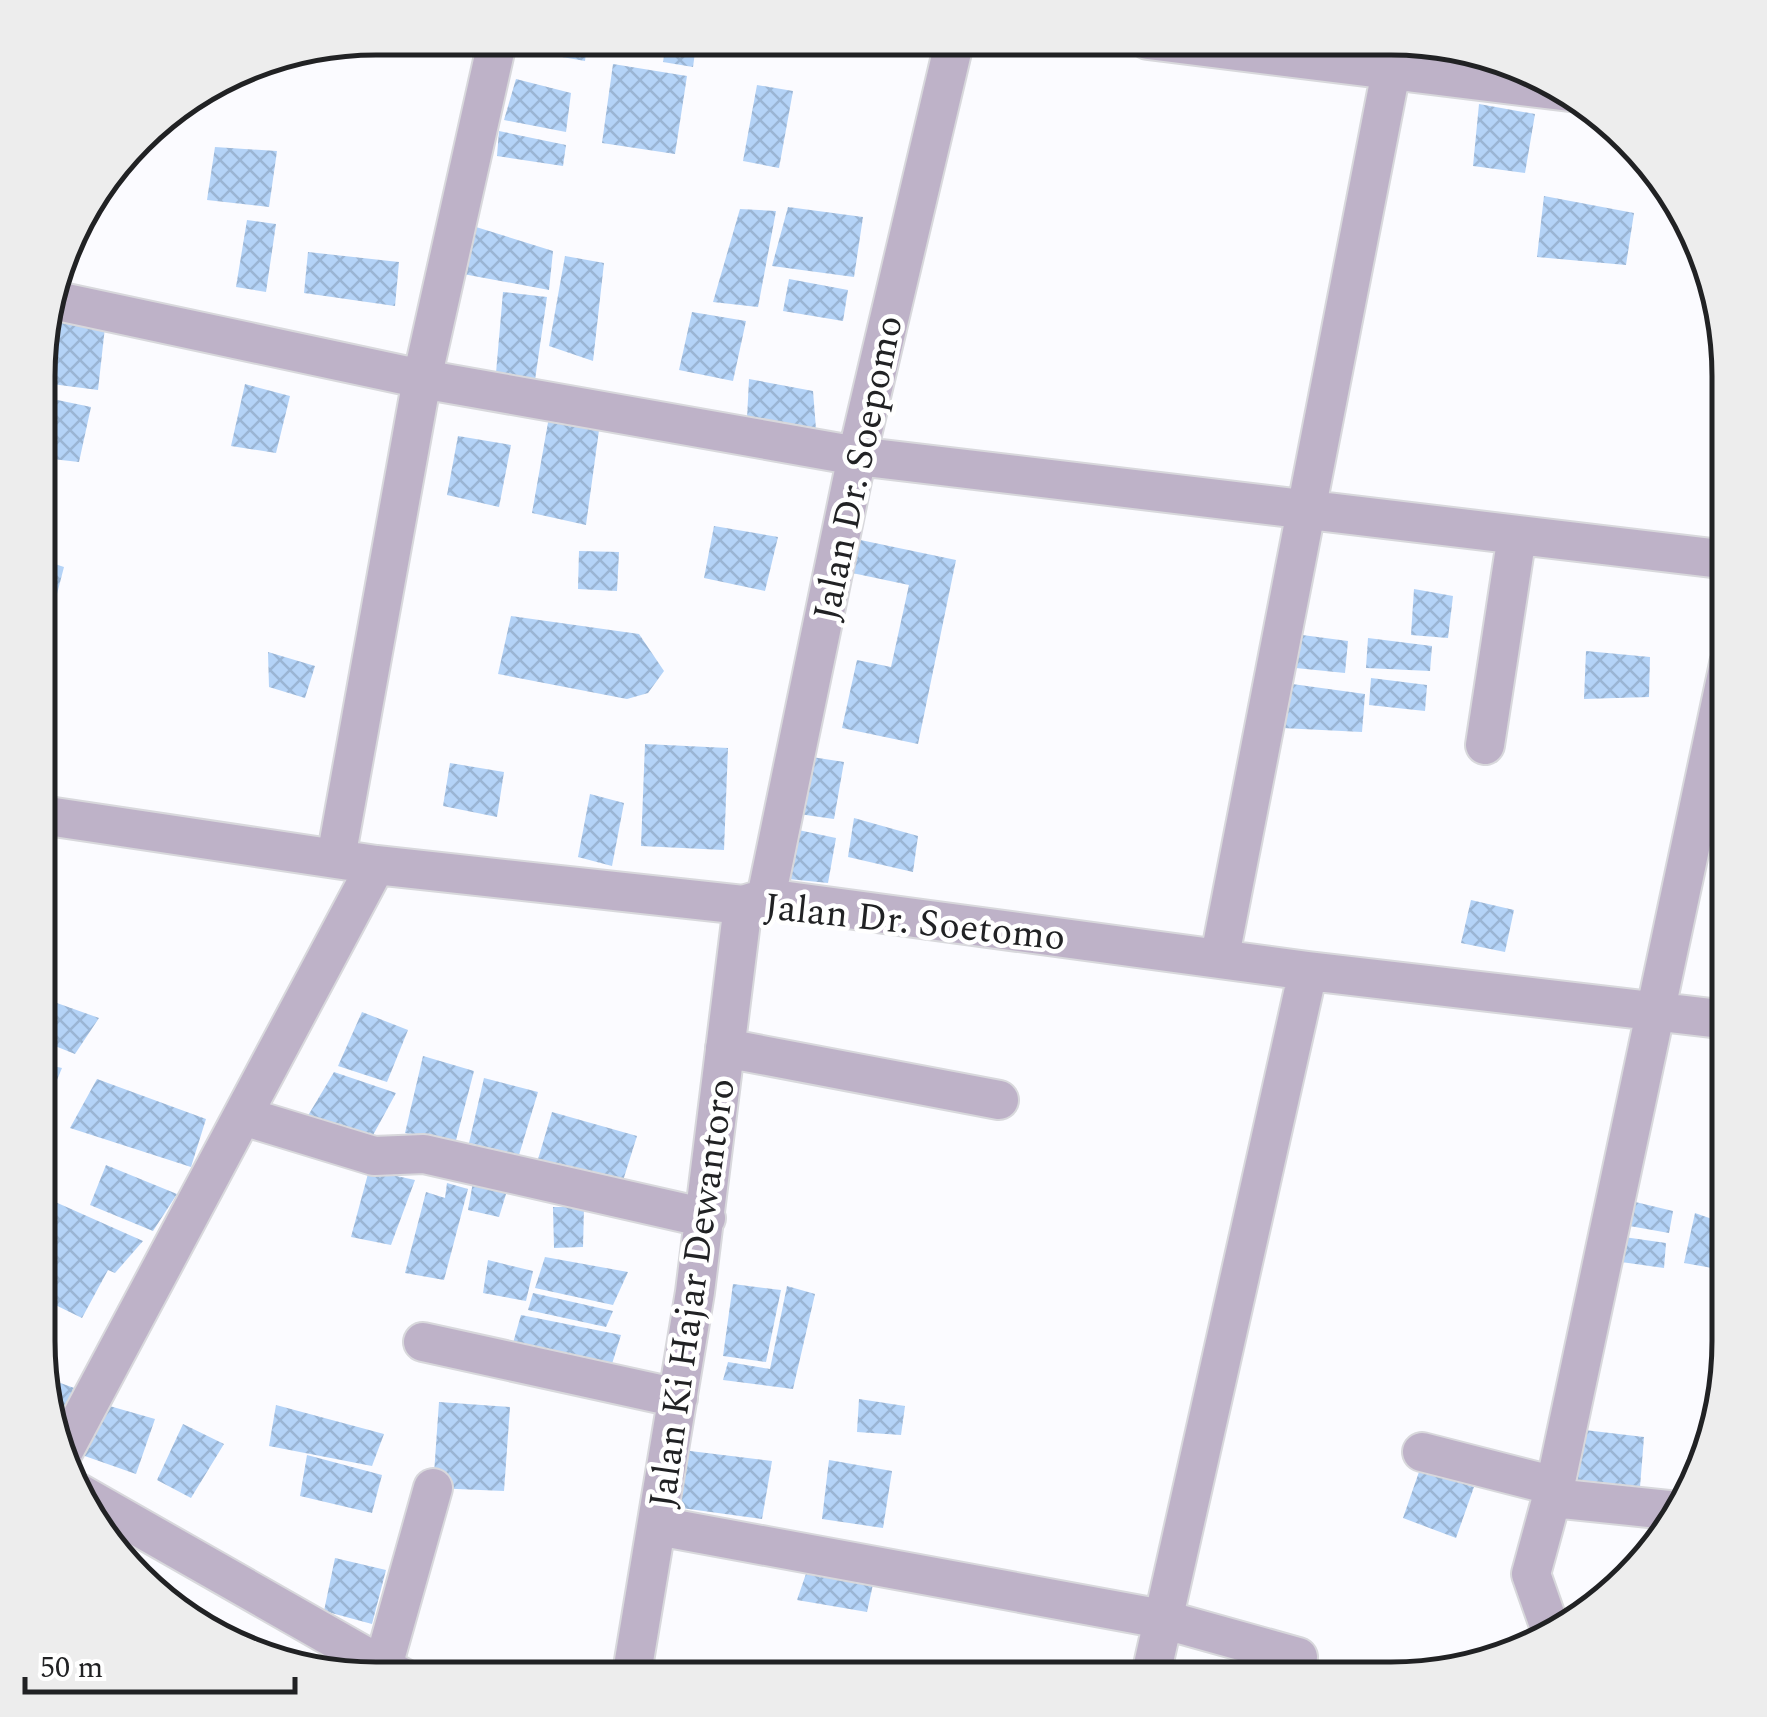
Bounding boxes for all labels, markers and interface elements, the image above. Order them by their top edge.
street label: Jalan Dr. Soepomo [798,310,920,626]
street label: Jalan Dr. Soetomo [761,878,1068,968]
street label: Jalan Ki Hajar Dewantoro [634,1075,752,1512]
scale bar [25,1632,295,1694]
text: 50 m [40,1645,103,1691]

